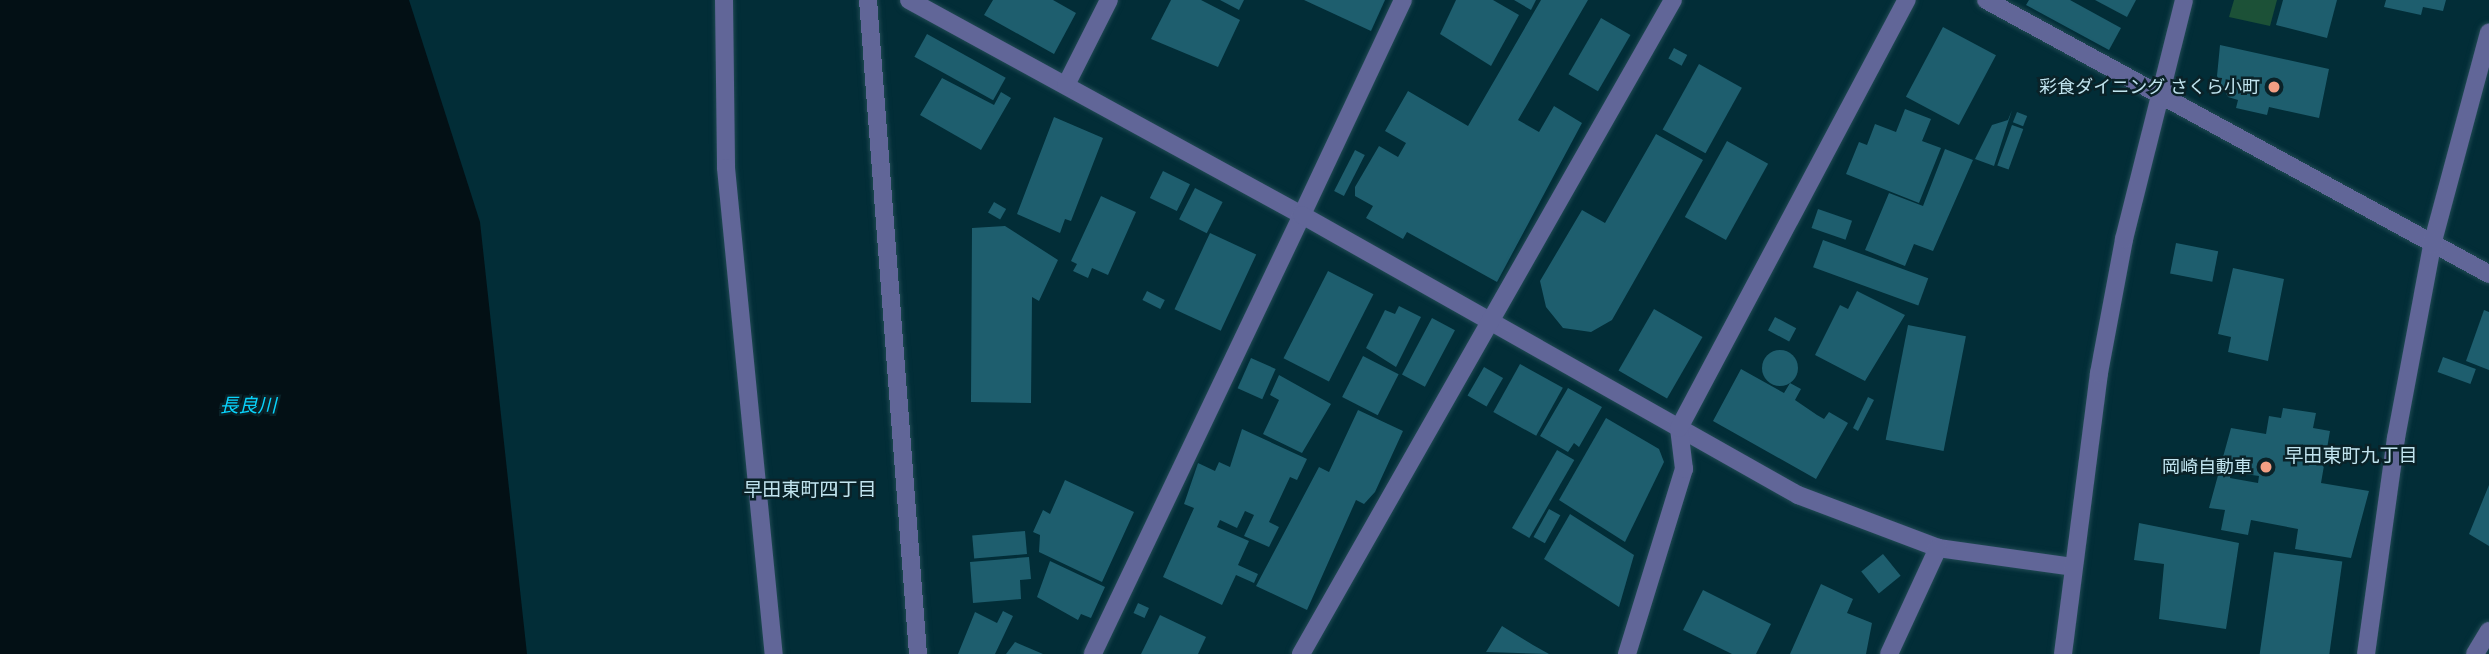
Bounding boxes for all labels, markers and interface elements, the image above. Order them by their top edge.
place label: 彩食ダイニング さくら小町 [2039,76,2260,98]
marker: 彩食ダイニング さくら小町 [2266,79,2282,95]
water label: 長良川 [220,395,276,417]
district label: 早田東町九丁目 [2285,445,2417,467]
place label: 岡崎自動車 [2162,456,2252,478]
marker: 岡崎自動車 [2258,459,2274,475]
district label: 早田東町四丁目 [744,479,876,501]

